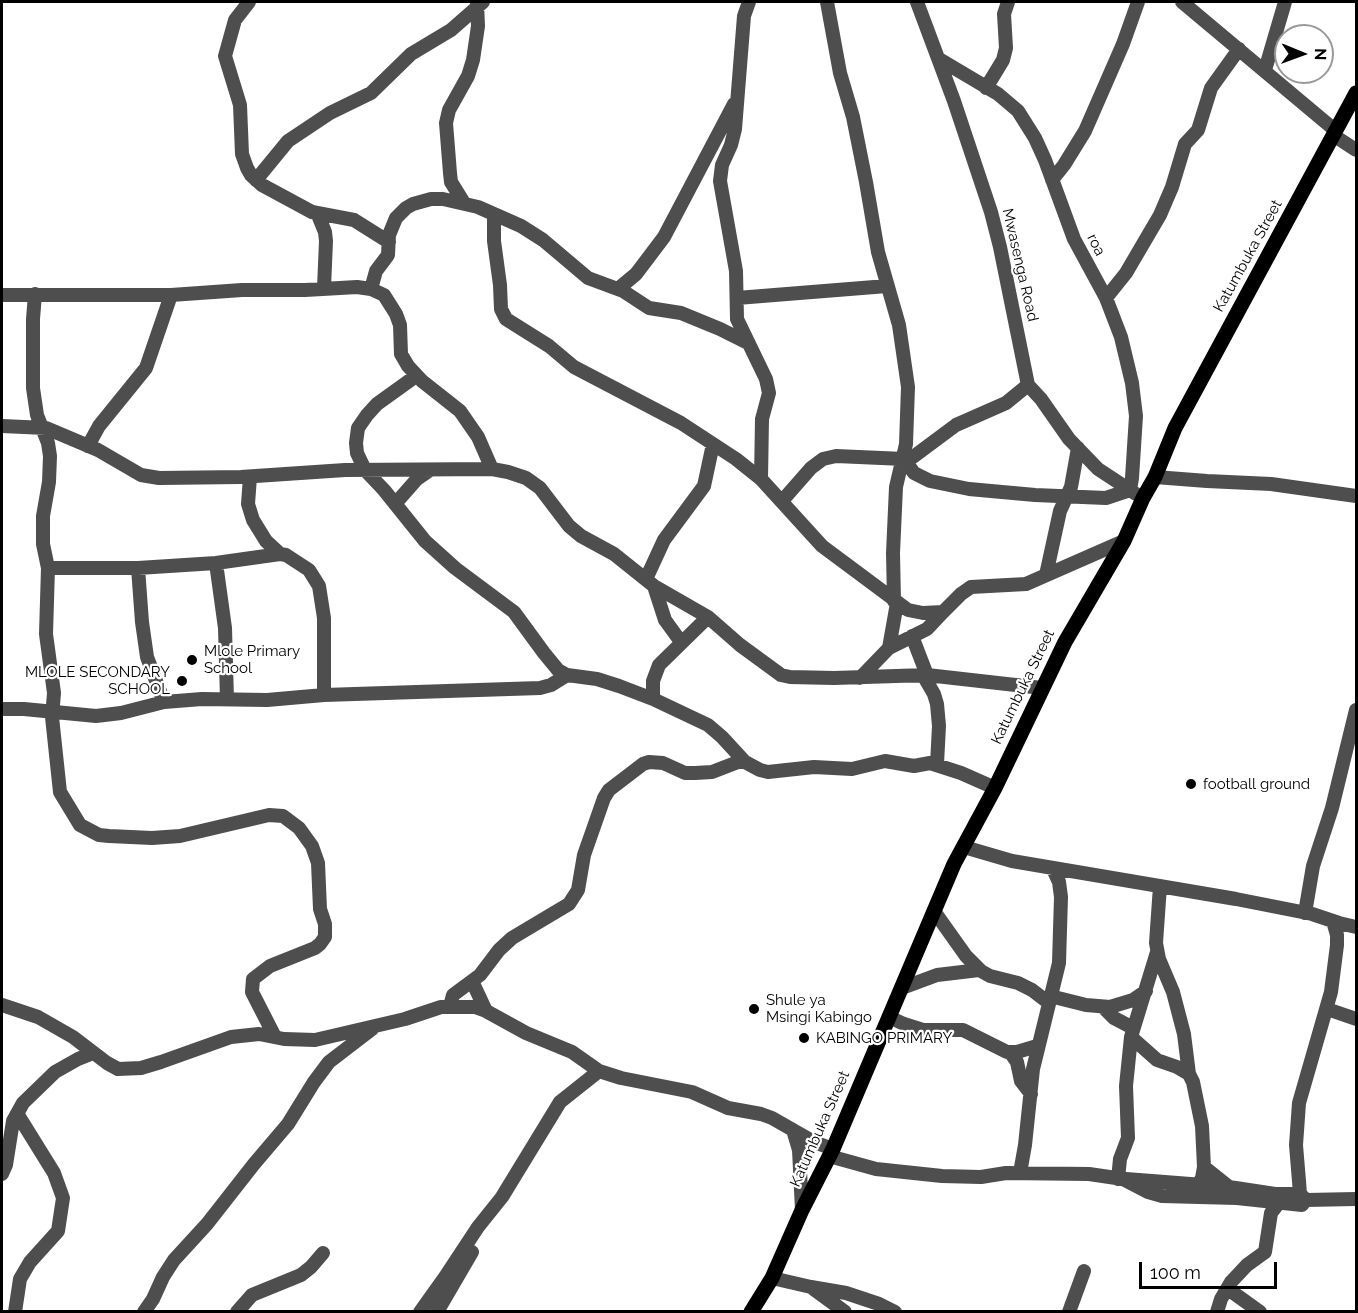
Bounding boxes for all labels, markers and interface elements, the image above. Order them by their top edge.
north arrow [1274,24,1334,84]
text: N [1311,48,1330,61]
street label: Katumbuka Street [1210,197,1286,315]
street label: Mwasenga Road [998,207,1042,323]
street label: roa [1083,231,1109,259]
street label: Katumbuka Street [987,627,1059,747]
place label: Mlole Primary School [204,642,300,677]
marker: Mlole Primary School [185,653,199,667]
place label: MLOLE SECONDARY SCHOOL [25,663,170,698]
marker: MLOLE SECONDARY SCHOOL [175,674,189,688]
place label: football ground [1203,775,1310,793]
marker: football ground [1184,777,1198,791]
place label: Shule ya Msingi Kabingo [766,991,872,1026]
marker: Shule ya Msingi Kabingo [747,1002,761,1016]
place label: KABINGO PRIMARY [816,1029,952,1047]
marker: KABINGO PRIMARY [797,1031,811,1045]
street label: Katumbuka Street [786,1068,854,1190]
scale bar [1142,1250,1280,1288]
text: 100 m [1150,1262,1201,1283]

